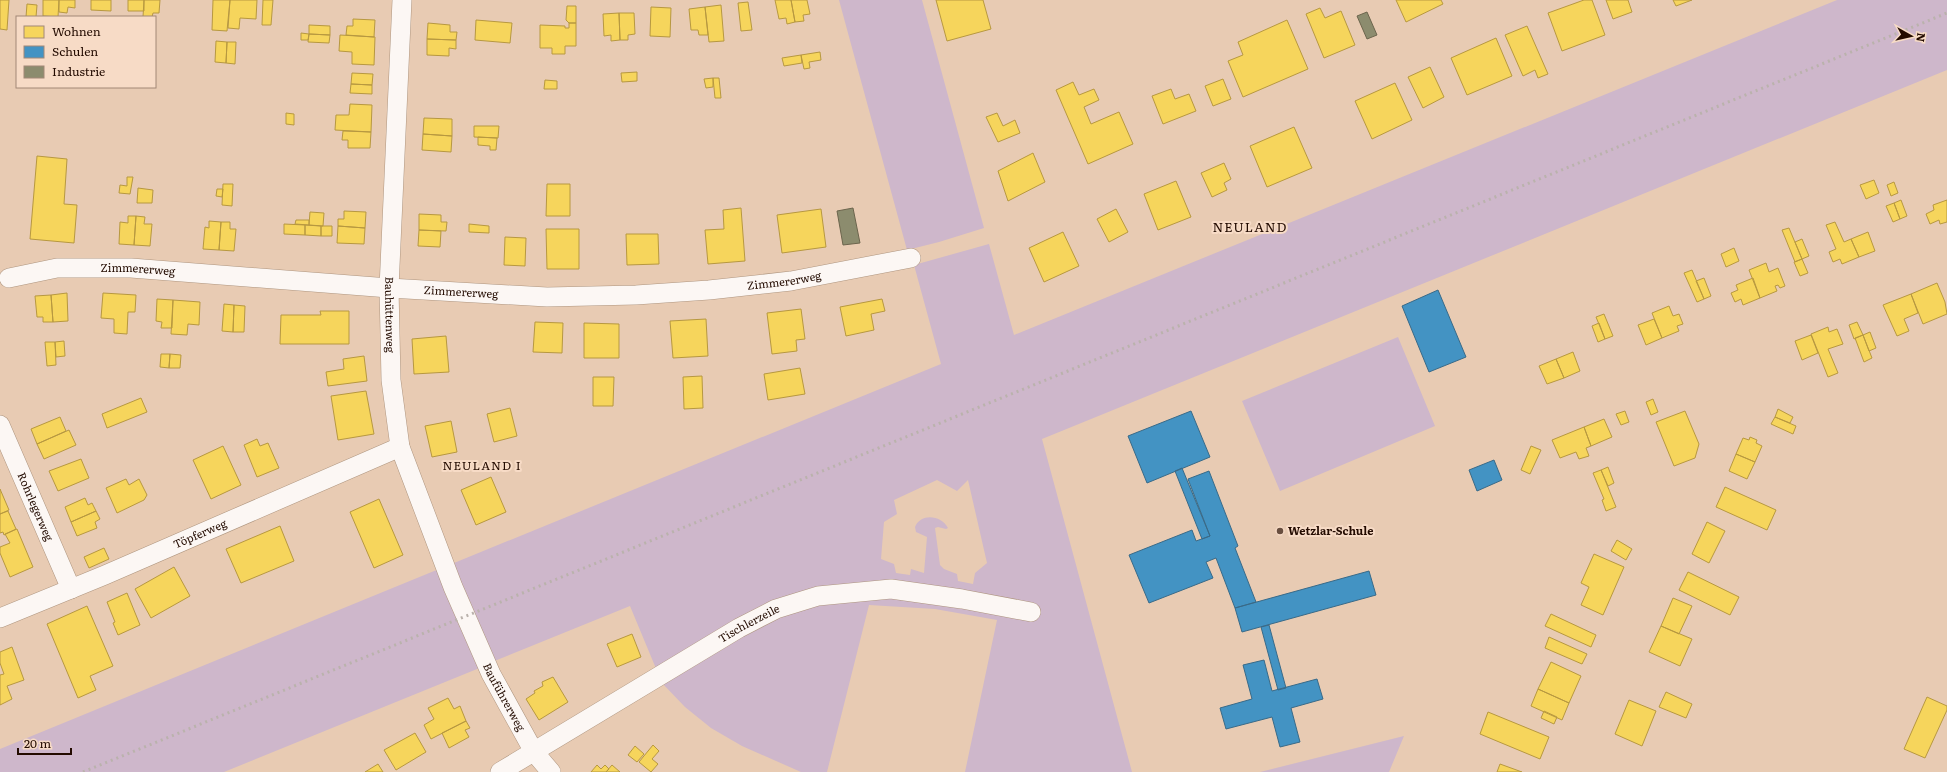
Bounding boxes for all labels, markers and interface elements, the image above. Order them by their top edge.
legend [16,16,156,88]
north arrow [1891,16,1931,56]
text: Wohnen [52,22,101,40]
text: N [1913,32,1930,43]
text: Schulen [52,42,98,60]
text: Industrie [52,62,105,80]
district label: NEULAND [1212,217,1288,236]
street label: Zimmererweg [101,259,177,278]
street label: Zimmererweg [746,266,823,293]
street label: Bauhüttenweg [382,276,399,354]
street label: Zimmererweg [423,281,500,301]
district label: NEULAND I [442,456,522,474]
street label: Rohrlegerweg [14,469,59,544]
street label: Töpferweg [170,514,230,551]
place label: Wetzlar-Schule [1288,522,1373,538]
marker: Wetzlar-Schule [1275,526,1285,536]
street label: Tischlerzeile [715,599,781,646]
street label: Bauführerweg [480,660,530,734]
scale bar [18,730,71,756]
text: 20 m [24,734,51,752]

